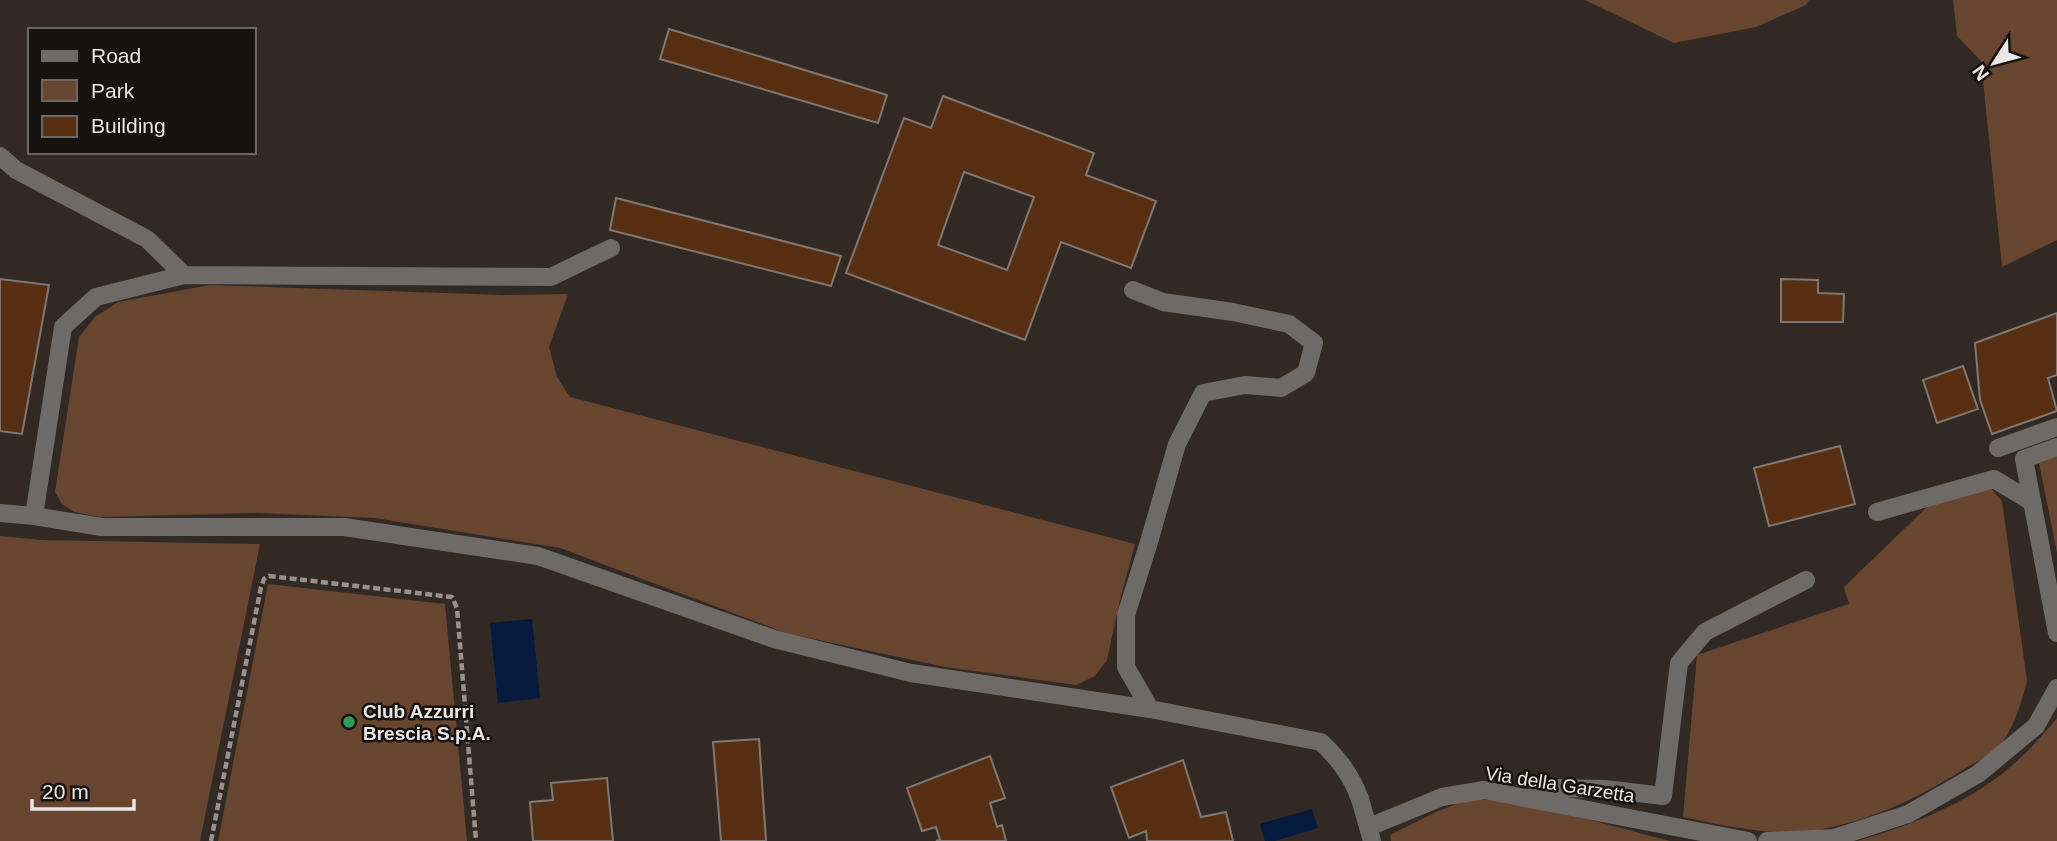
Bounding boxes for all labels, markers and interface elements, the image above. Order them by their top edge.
legend [28,28,256,154]
north arrow [1959,28,2029,98]
text: Road [91,44,141,67]
text: N [1968,61,1993,84]
text: Park [91,79,135,102]
text: Building [91,114,166,137]
place label: Club Azzurri Brescia S.p.A. [363,701,491,744]
marker: Club Azzurri Brescia S.p.A. [341,714,357,730]
street label: Via della Garzetta [1484,762,1636,807]
scale bar [32,768,133,812]
text: 20 m [42,780,89,803]

